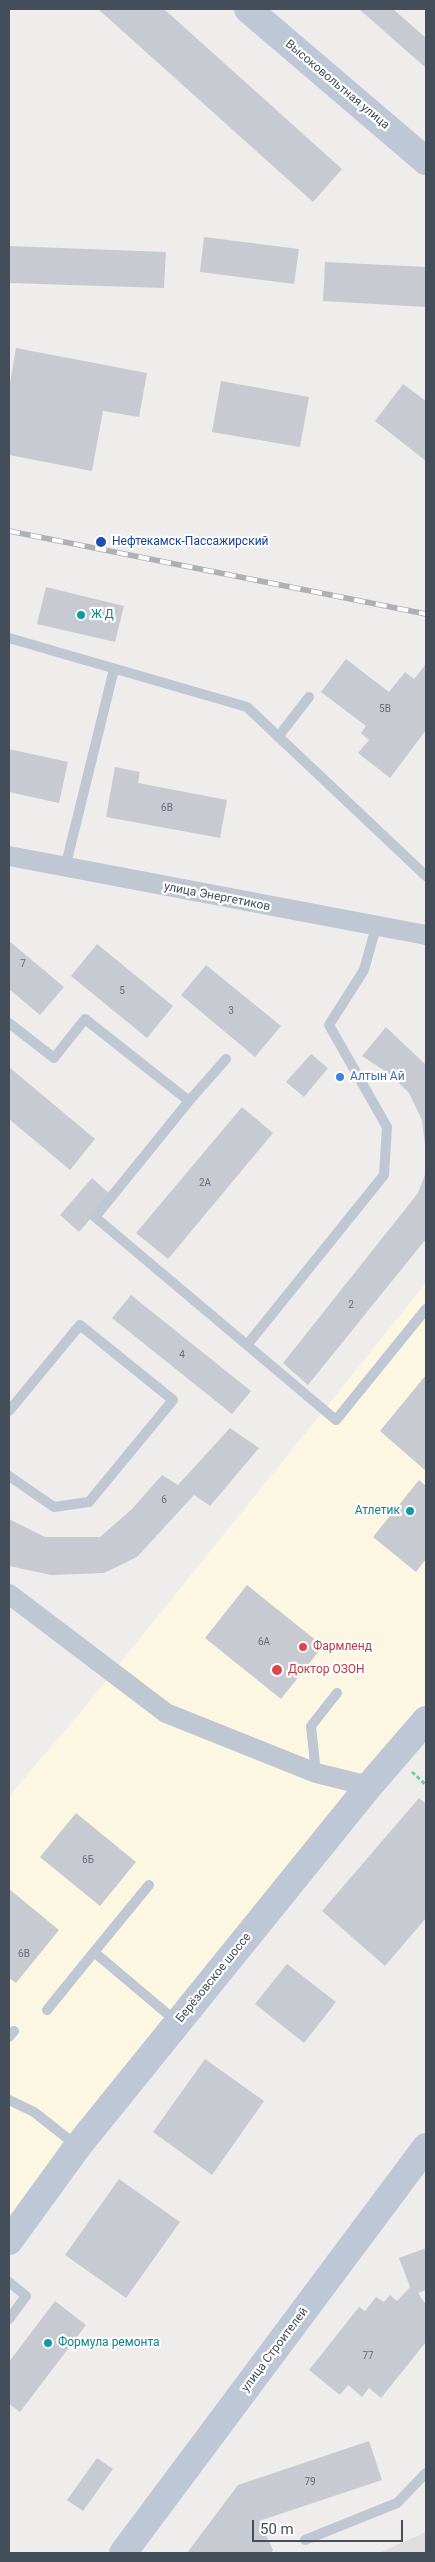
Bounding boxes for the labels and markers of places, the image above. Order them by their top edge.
marker: Нефтекамск-Пассажирский [94,535,108,549]
place label: Нефтекамск-Пассажирский [112,535,268,549]
place label: Ж Д [91,608,114,622]
marker: Ж Д [75,609,87,621]
place label: Алтын Ай [350,1070,405,1084]
marker: Алтын Ай [334,1071,346,1083]
place label: Атлетик [355,1504,400,1518]
marker: Атлетик [404,1505,416,1517]
place label: Фармленд [313,1640,372,1654]
marker: Фармленд [297,1641,309,1653]
marker: Доктор ОЗОН [270,1663,284,1677]
place label: Доктор ОЗОН [288,1663,365,1677]
place label: Формула ремонта [58,2336,160,2350]
marker: Формула ремонта [42,2337,54,2349]

